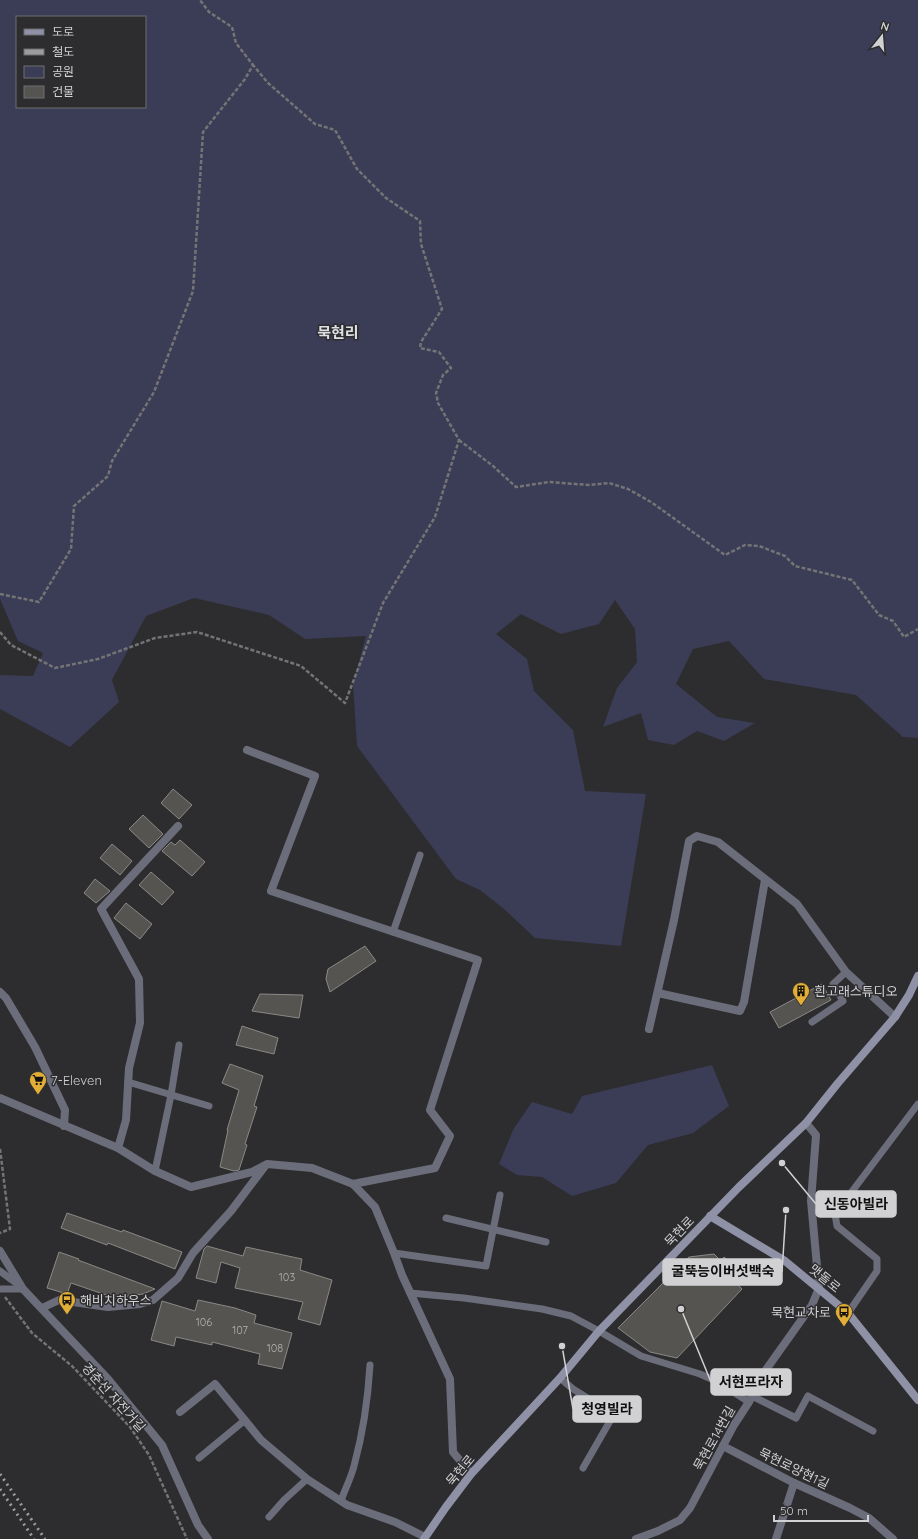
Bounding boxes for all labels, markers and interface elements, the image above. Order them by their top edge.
legend [16,16,146,108]
north arrow [862,16,902,56]
text: N [879,19,891,34]
text: 도로 [52,24,74,39]
text: 철도 [52,44,74,59]
text: 공원 [52,64,74,79]
text: 건물 [52,84,74,99]
district label: 묵현리 [317,323,359,342]
building icon: 흰고래스튜디오 [791,981,811,1006]
place label: 흰고래스튜디오 [814,983,898,999]
supermarket icon: 7-Eleven [28,1070,48,1095]
place label: 7-Eleven [51,1072,102,1088]
callout: 신동아빌라 [816,1191,896,1217]
text: 신동아빌라 [824,1195,888,1213]
street label: 묵현로 [661,1213,697,1249]
callout: 굴뚝능이버섯백숙 [663,1259,782,1285]
street label: 맷돌로 [806,1260,844,1296]
text: 굴뚝능이버섯백숙 [671,1262,775,1280]
house number: 103 [279,1270,295,1284]
bus stop icon: 해비치하우스 [57,1290,77,1315]
place label: 해비치하우스 [80,1292,152,1308]
bus stop icon: 묵현교차로 [834,1302,854,1327]
place label: 묵현교차로 [771,1304,831,1320]
house number: 106 [196,1315,212,1329]
house number: 107 [232,1323,248,1337]
house number: 108 [267,1341,283,1355]
street label: 경춘선 자전거길 [79,1359,149,1435]
callout: 서현프라자 [711,1369,791,1395]
text: 서현프라자 [719,1373,783,1391]
callout: 청영빌라 [573,1396,641,1422]
text: 청영빌라 [581,1400,633,1418]
street label: 묵현로14번길 [690,1403,738,1473]
street label: 묵현로양현1길 [756,1444,832,1492]
street label: 묵현로 [442,1451,478,1489]
scale bar [774,1497,868,1523]
text: 50 m [780,1503,808,1518]

